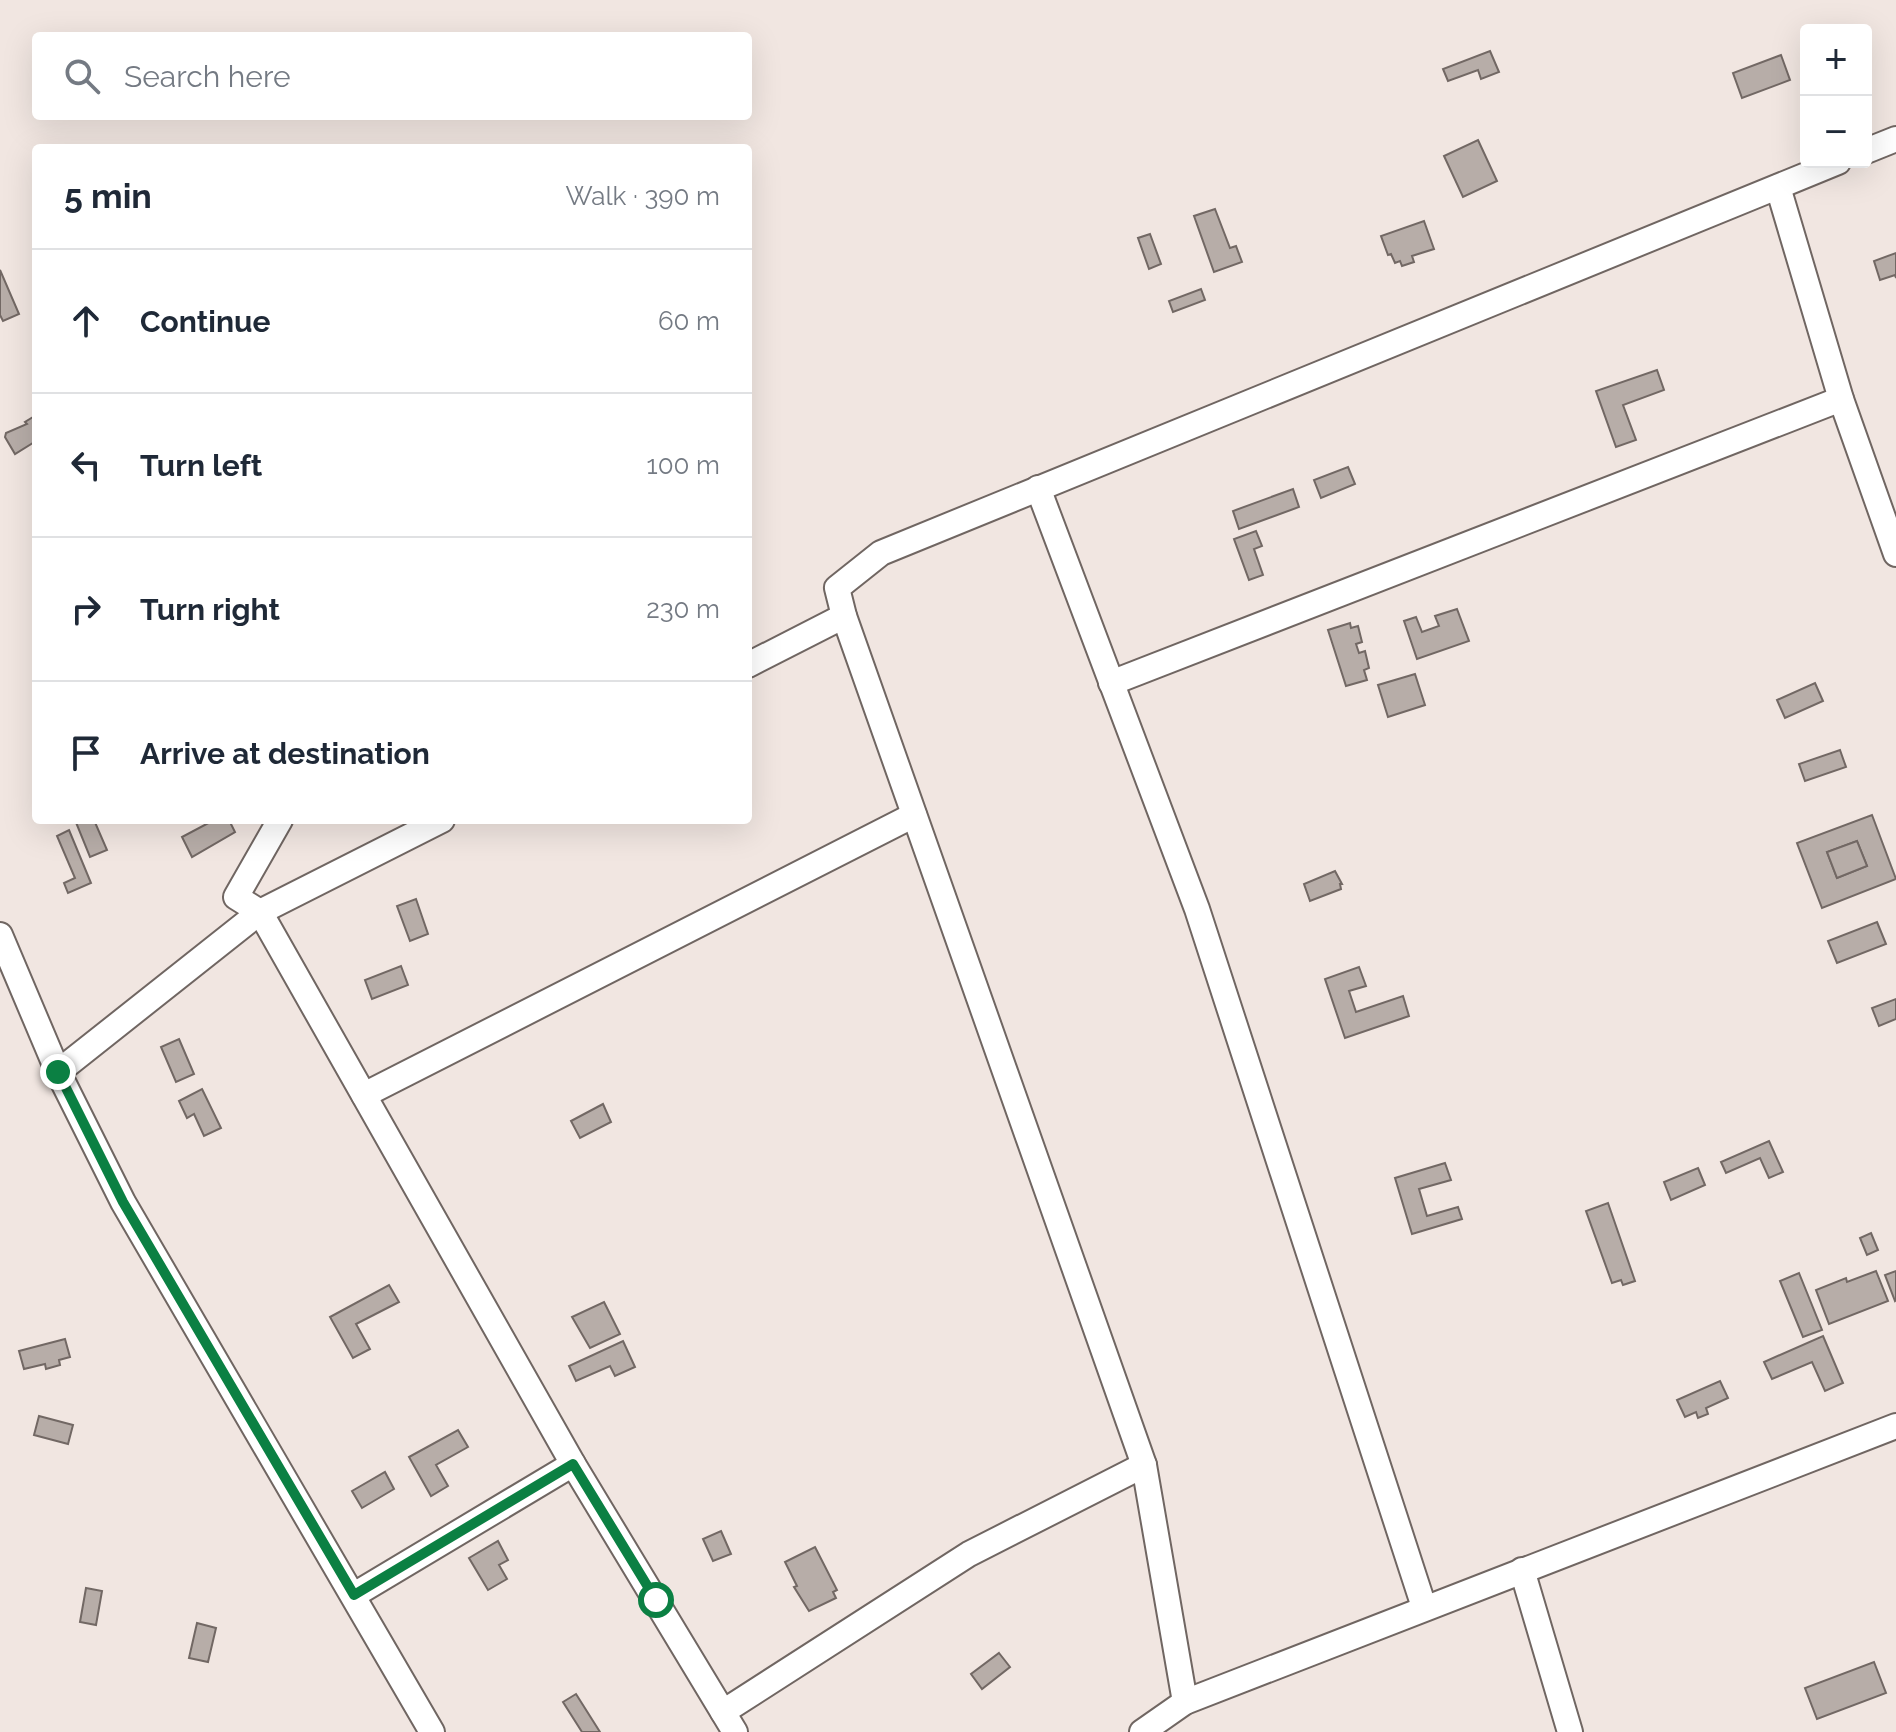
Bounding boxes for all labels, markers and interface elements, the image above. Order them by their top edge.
map controls [1800,24,1872,168]
button: + [1800,24,1872,96]
search box [32,32,752,120]
icon: search [60,54,104,98]
text: Search here [124,59,291,94]
button: − [1800,96,1872,168]
text: 5 min [64,176,152,216]
text: Walk · 390 m [565,181,720,211]
icon: ahead [64,299,108,343]
text: Continue [140,304,271,339]
text: 60 m [658,306,720,336]
icon: left [64,443,108,487]
text: Turn left [140,448,262,483]
text: 100 m [647,450,720,480]
icon: right [64,587,108,631]
text: Turn right [140,592,280,627]
text: 230 m [646,594,720,624]
icon: arrive [64,731,108,775]
text: Arrive at destination [140,736,430,771]
route end [40,1054,76,1090]
route start [638,1582,674,1618]

